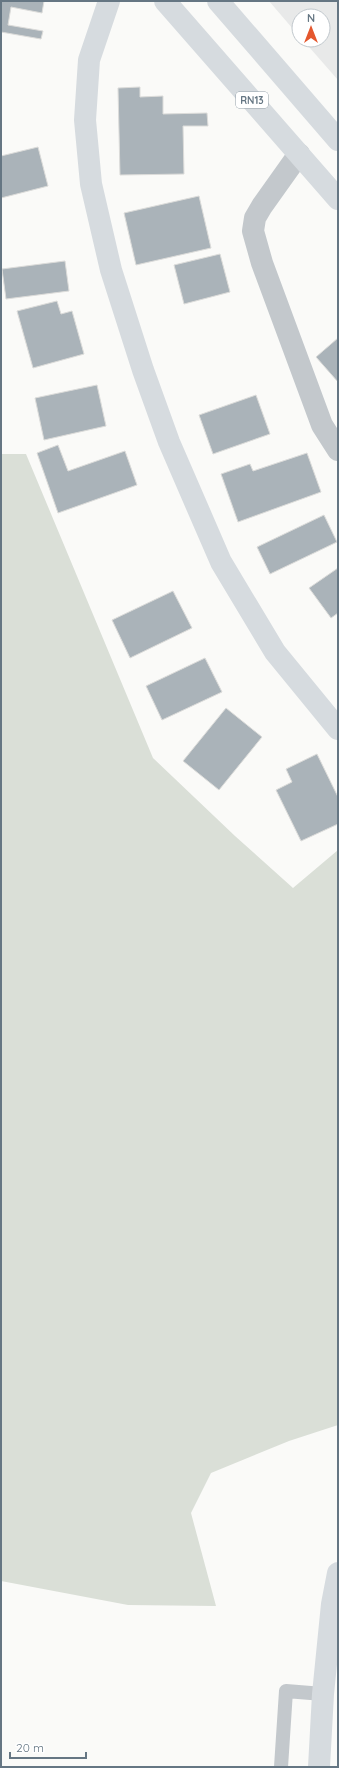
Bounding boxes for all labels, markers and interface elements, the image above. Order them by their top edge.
north arrow [291,8,331,48]
text: N [307,11,315,25]
road number: RN13 [236,92,268,108]
scale bar [10,1734,86,1760]
text: 20 m [16,1740,44,1755]

